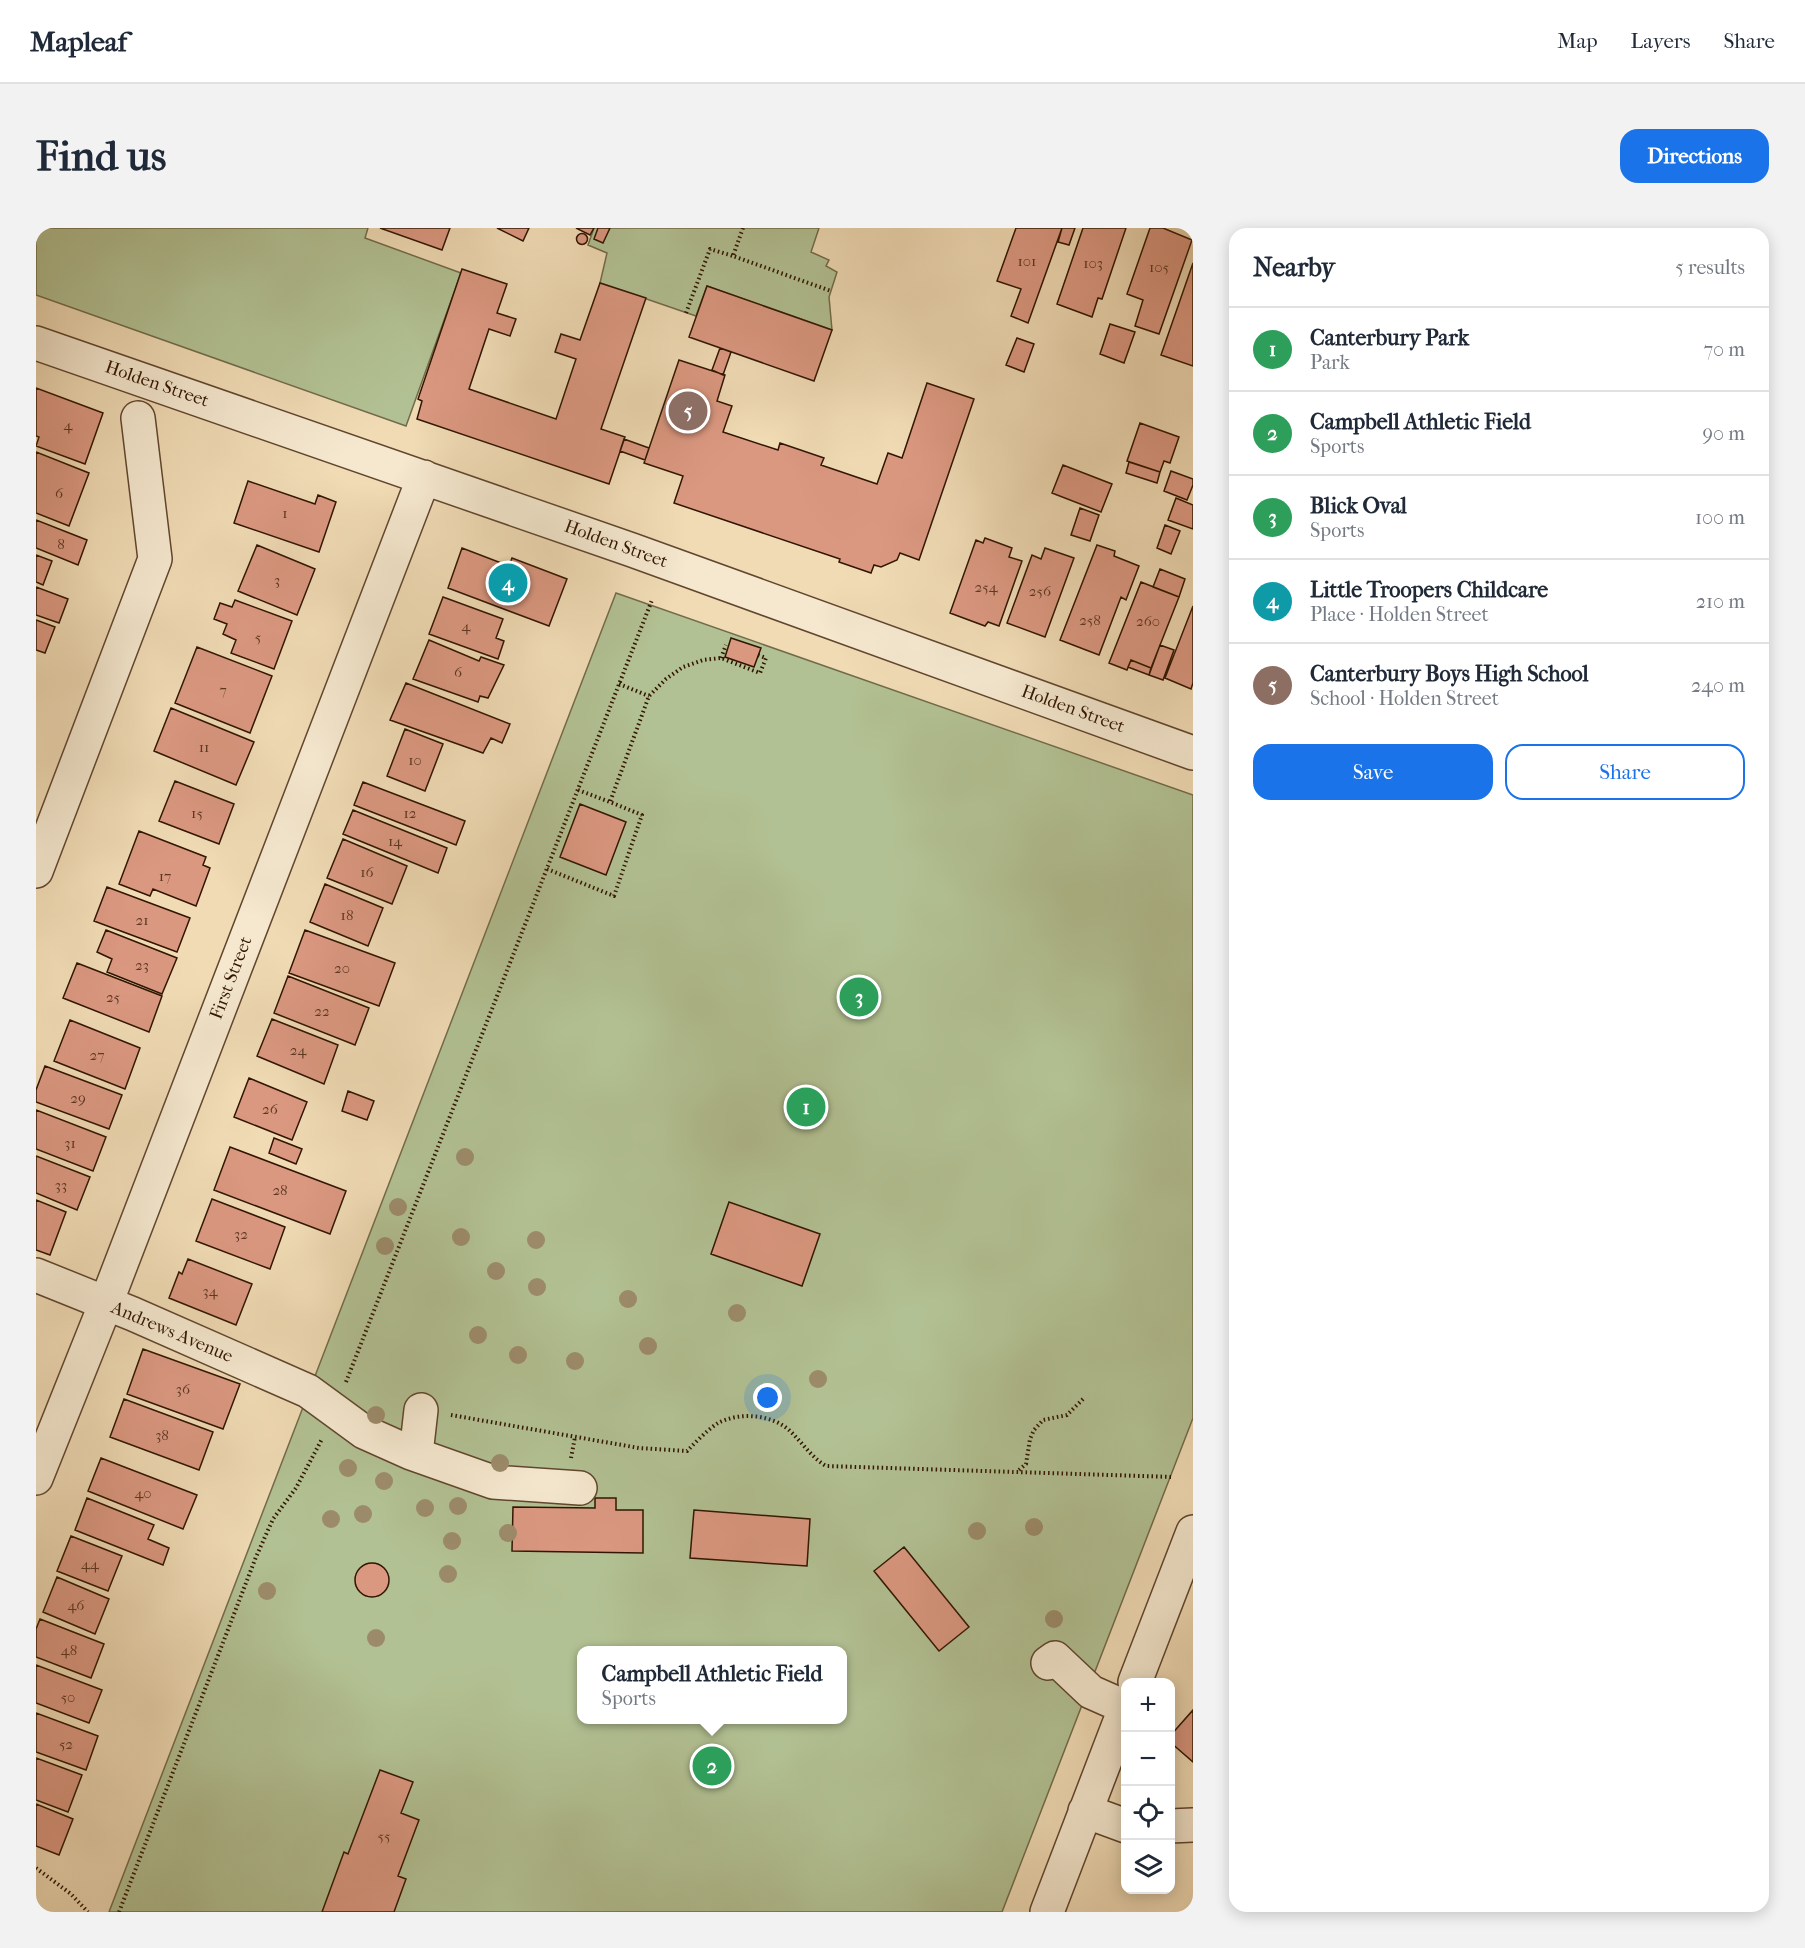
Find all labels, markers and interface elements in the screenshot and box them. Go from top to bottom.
text: Mapleaf [30,25,127,58]
text: Map [1557,29,1598,53]
text: Layers [1631,29,1690,53]
text: Share [1723,29,1775,53]
button: Directions [1620,129,1769,183]
text: Find us [36,132,166,181]
house number: 101 [1018,252,1036,270]
text: Nearby [1253,252,1335,283]
house number: 103 [1083,254,1103,272]
text: 5 results [1675,256,1745,279]
house number: 105 [1149,258,1169,276]
text: Canterbury Park [1310,325,1469,351]
text: 1 [1269,338,1276,361]
text: 70 m [1703,338,1745,361]
text: Park [1310,351,1350,374]
street label: Holden Street [102,356,212,412]
pin: 5 [668,388,708,434]
text: Campbell Athletic Field [1310,409,1531,435]
house number: 4 [64,416,74,434]
text: 2 [1267,422,1278,445]
text: 90 m [1703,422,1745,445]
text: Sports [1310,435,1364,458]
house number: 6 [55,484,64,502]
text: Blick Oval [1310,493,1407,519]
house number: 1 [282,504,288,522]
text: 3 [1268,506,1277,529]
text: 100 m [1695,506,1745,529]
street label: Holden Street [561,516,671,573]
text: Sports [1310,519,1364,542]
house number: 8 [57,535,65,553]
pin: 4 [488,560,528,606]
house number: 3 [274,571,280,589]
text: Little Troopers Childcare [1310,577,1548,603]
house number: 254 [974,578,999,596]
house number: 256 [1029,582,1052,600]
text: 4 [1267,590,1278,613]
text: 210 m [1696,590,1745,613]
text: Place · Holden Street [1310,603,1489,626]
house number: 258 [1079,611,1101,629]
house number: 260 [1136,612,1160,630]
house number: 4 [462,617,472,635]
house number: 5 [255,628,261,646]
text: Canterbury Boys High School [1310,661,1589,687]
house number: 6 [454,663,463,681]
text: 5 [1268,674,1277,697]
text: 240 m [1691,674,1745,697]
house number: 7 [219,681,227,699]
street label: Holden Street [1018,681,1128,738]
text: School · Holden Street [1310,687,1499,710]
house number: 11 [199,738,209,756]
button: Save [1253,744,1493,800]
button: Share [1505,744,1745,800]
house number: 10 [408,751,422,769]
house number: 15 [191,804,203,822]
house number: 12 [403,804,417,822]
house number: 14 [388,832,403,850]
house number: 16 [360,863,375,881]
house number: 17 [159,867,171,885]
house number: 18 [341,906,353,924]
house number: 21 [135,911,149,929]
street label: First Street [206,933,257,1022]
house number: 23 [135,956,149,974]
house number: 20 [334,959,350,977]
pin: 3 [840,974,878,1020]
house number: 25 [106,988,120,1006]
house number: 22 [314,1002,330,1020]
house number: 24 [290,1041,307,1059]
house number: 27 [90,1046,104,1064]
pin: 1 [786,1084,826,1130]
house number: 29 [70,1089,86,1107]
house number: 26 [262,1100,279,1118]
house number: 31 [64,1134,76,1152]
house number: 33 [55,1176,67,1194]
house number: 28 [272,1181,288,1199]
house number: 32 [234,1225,248,1243]
house number: 34 [202,1282,219,1300]
street label: Andrews Avenue [107,1297,236,1367]
house number: 36 [176,1380,191,1398]
your location [753,1383,782,1412]
house number: 38 [155,1426,169,1444]
house number: 40 [134,1484,152,1502]
house number: 44 [81,1555,100,1573]
house number: 46 [68,1596,85,1614]
house number: 48 [61,1641,77,1659]
popup [577,1646,847,1724]
text: Campbell Athletic Field [602,1661,822,1687]
map controls [1121,1678,1175,1894]
button: + [1121,1678,1175,1732]
text: Sports [602,1687,656,1710]
house number: 50 [61,1688,75,1706]
button: − [1121,1732,1175,1786]
house number: 52 [59,1735,73,1753]
pin: 2 [692,1744,732,1788]
button: locate [1121,1786,1175,1840]
house number: 55 [378,1827,390,1845]
button: layers [1121,1840,1175,1894]

